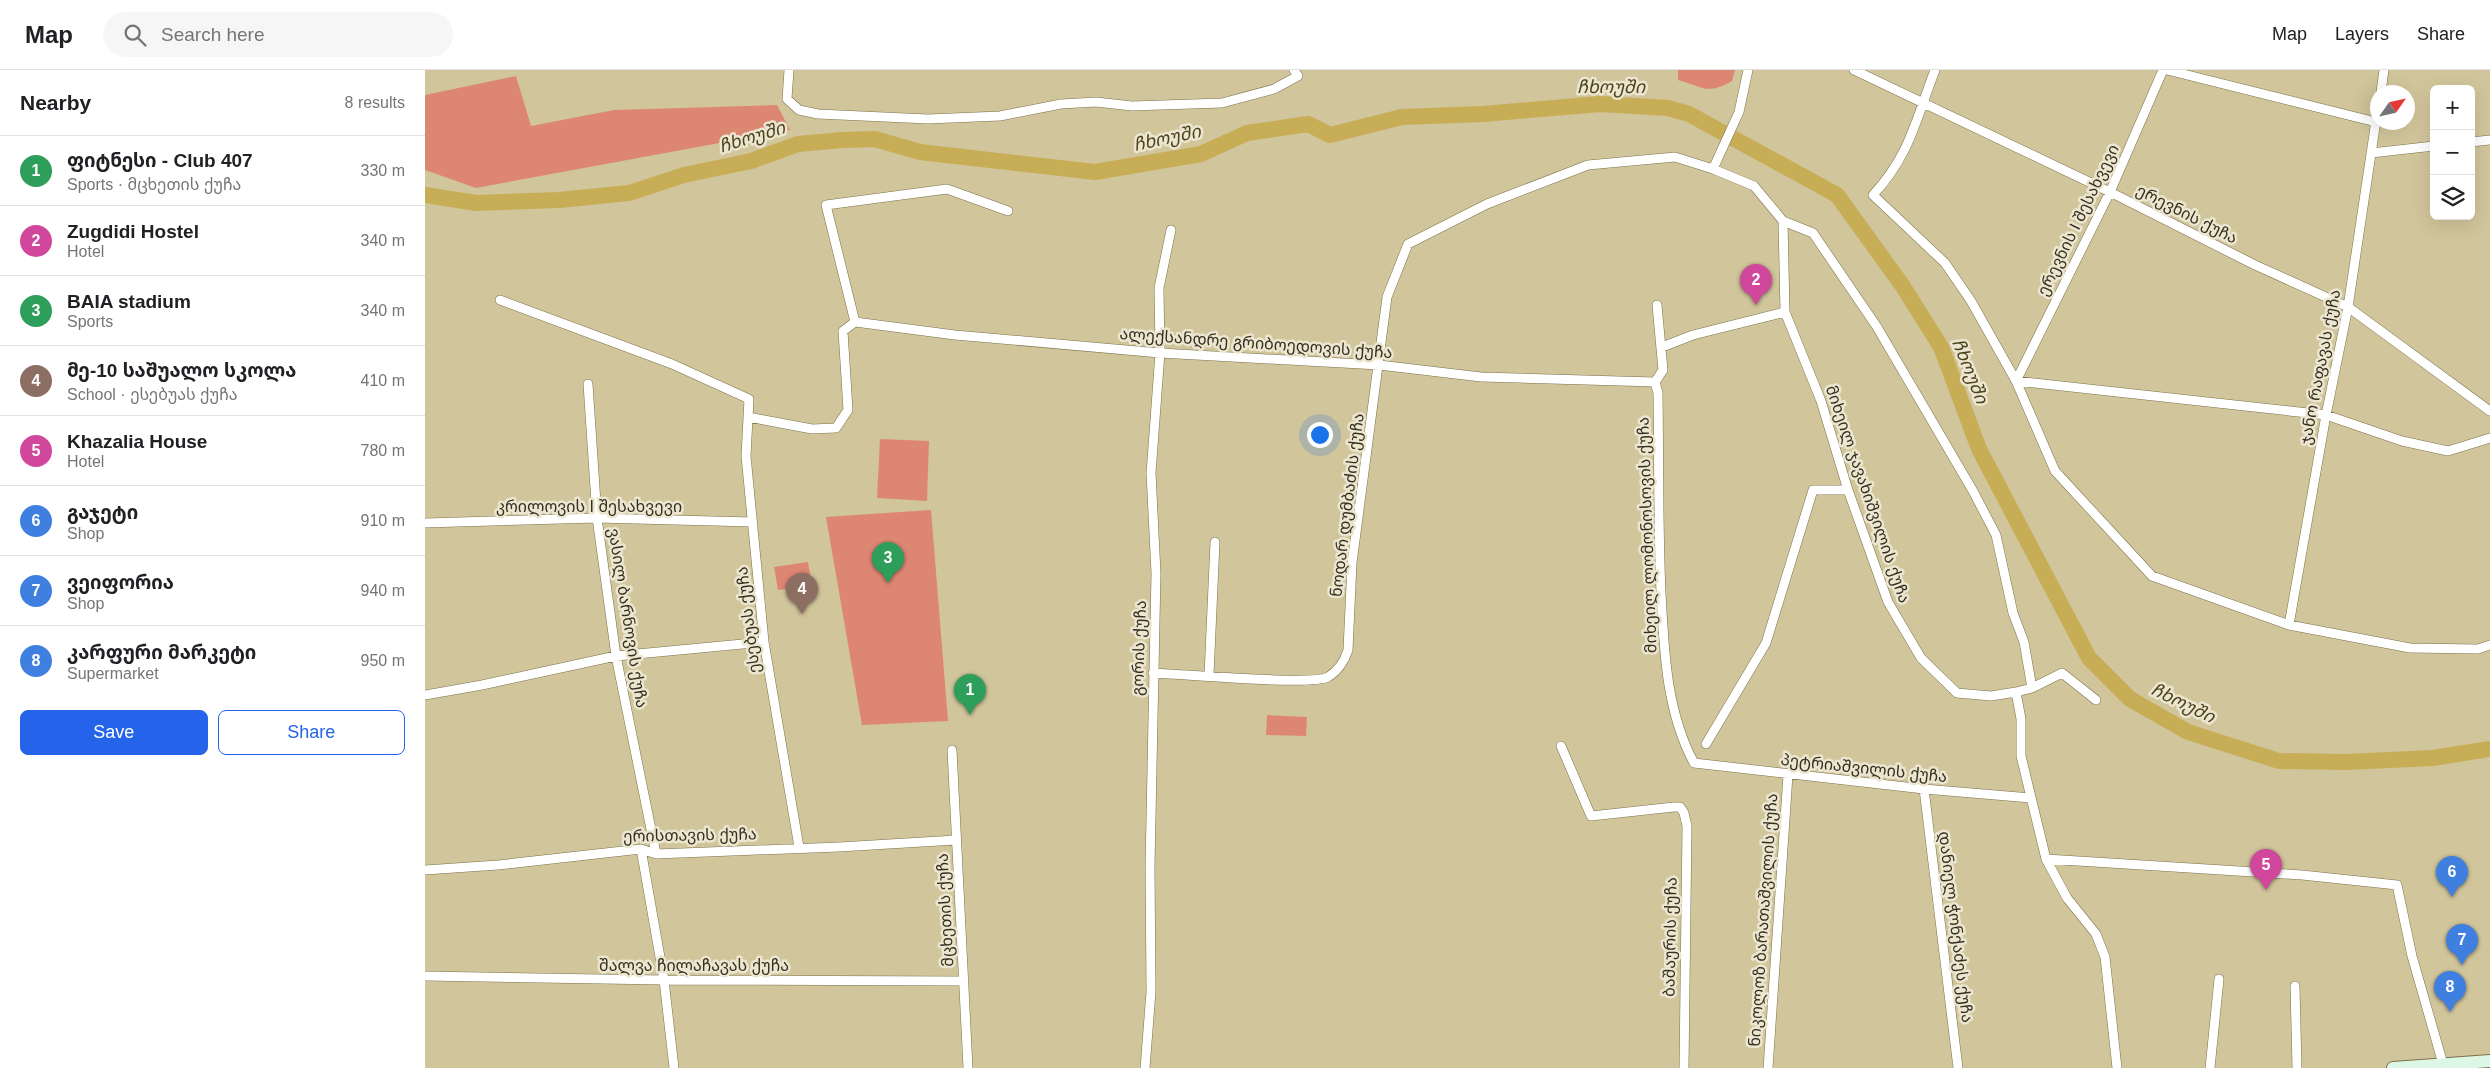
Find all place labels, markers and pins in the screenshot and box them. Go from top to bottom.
pin: 2 [1740,264,1772,305]
pin: 3 [872,542,904,583]
pin: 4 [786,573,818,614]
pin: 1 [954,674,986,715]
pin: 5 [2250,849,2282,890]
pin: 6 [2436,856,2468,897]
pin: 7 [2446,924,2478,965]
pin: 8 [2434,971,2466,1012]

